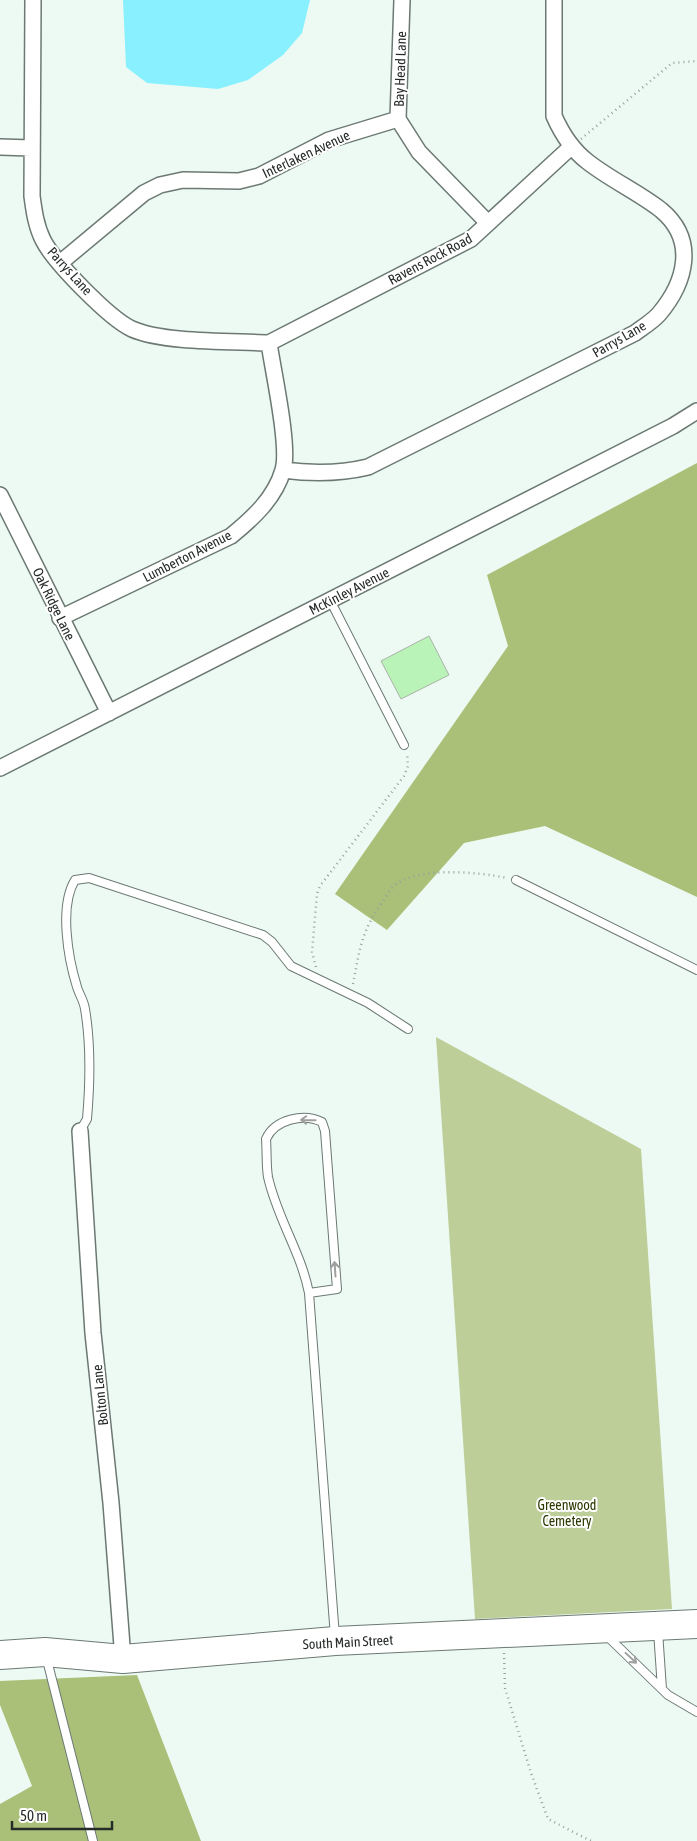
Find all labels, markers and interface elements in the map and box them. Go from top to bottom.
street label: Bay Head Lane [391,31,409,107]
street label: Interlaken Avenue [260,127,352,181]
street label: Ravens Rock Road [385,230,475,288]
street label: Parrys Lane [44,244,96,298]
street label: Parrys Lane [589,317,649,361]
street label: Lumberton Avenue [140,527,234,585]
street label: McKinley Avenue [306,564,392,618]
street label: Oak Ridge Lane [30,565,78,643]
one-way arrow [301,1115,317,1124]
one-way arrow [331,1261,340,1277]
street label: Bolton Lane [89,1364,111,1426]
park label: Greenwood Cemetery [538,1497,597,1529]
street label: South Main Street [302,1632,394,1652]
one-way arrow [624,1652,637,1664]
scale bar [12,1798,112,1830]
text: 50 m [20,1807,47,1824]

